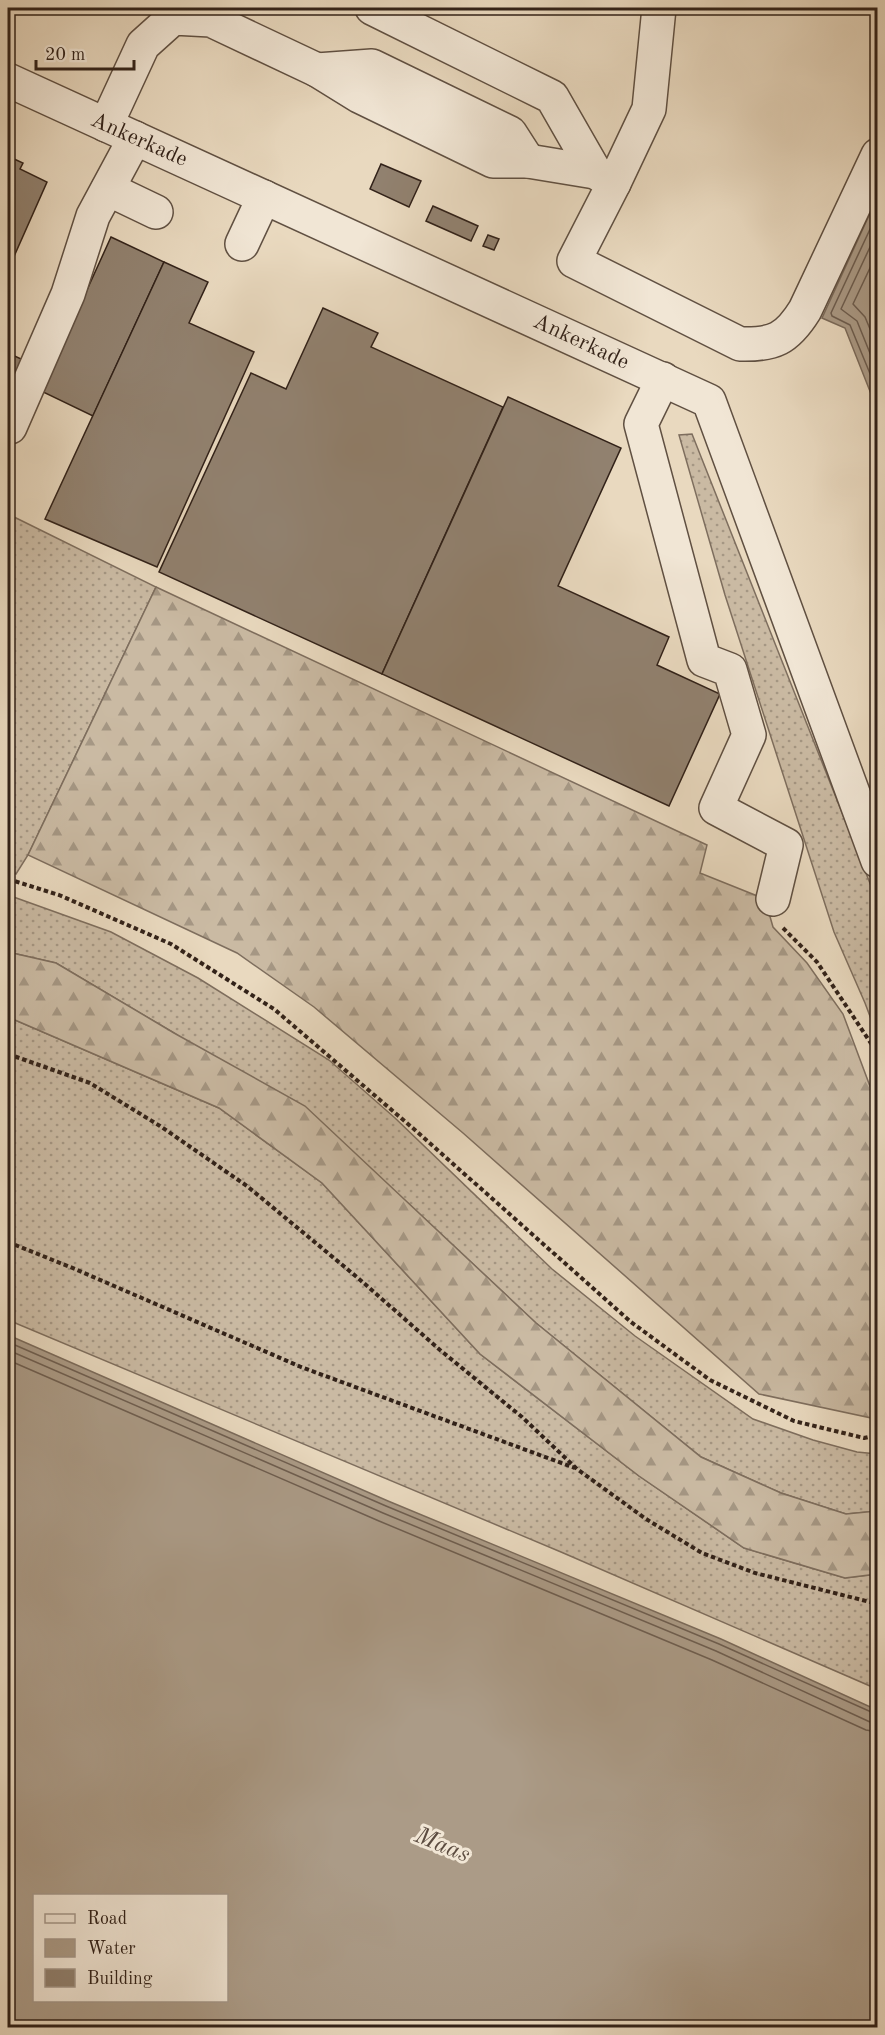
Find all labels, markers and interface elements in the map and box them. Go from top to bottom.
scale bar [36,33,134,71]
text: 20 m [45,46,85,64]
street label: Ankerkade [87,109,191,171]
street label: Ankerkade [530,310,632,374]
water label: Maas [410,1824,473,1868]
legend [33,1894,228,2002]
text: Road [87,1910,127,1928]
text: Water [87,1940,136,1958]
text: Building [87,1970,153,1988]

